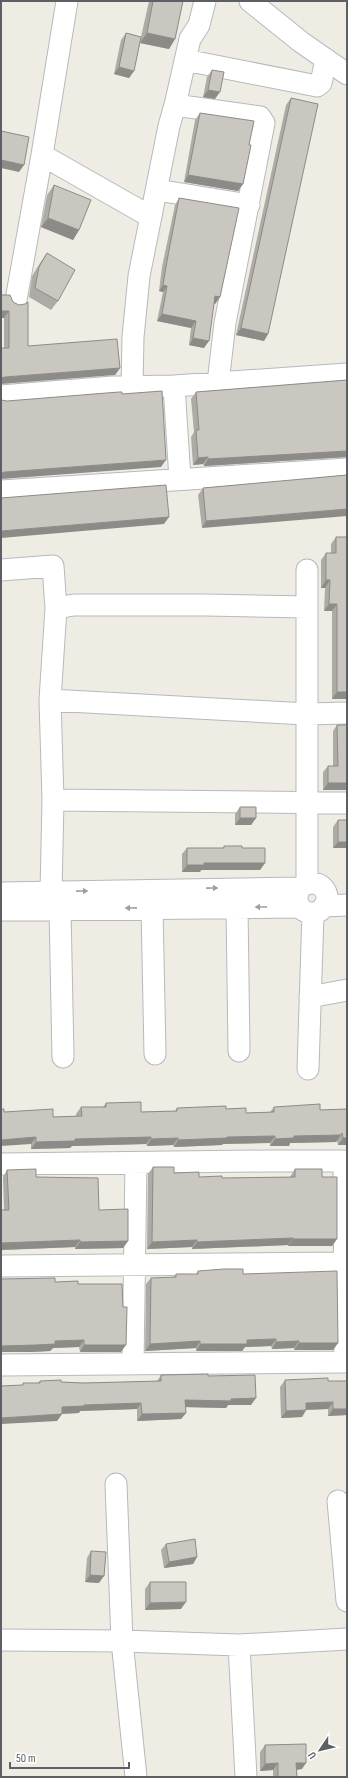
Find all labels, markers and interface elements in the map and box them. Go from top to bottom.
one-way arrow [206,885,218,892]
one-way arrow [76,888,89,894]
one-way arrow [254,904,267,910]
one-way arrow [124,905,137,911]
north arrow [300,1730,340,1770]
scale bar [10,1744,129,1770]
text: U [305,1749,319,1762]
text: 50 m [16,1751,36,1766]

